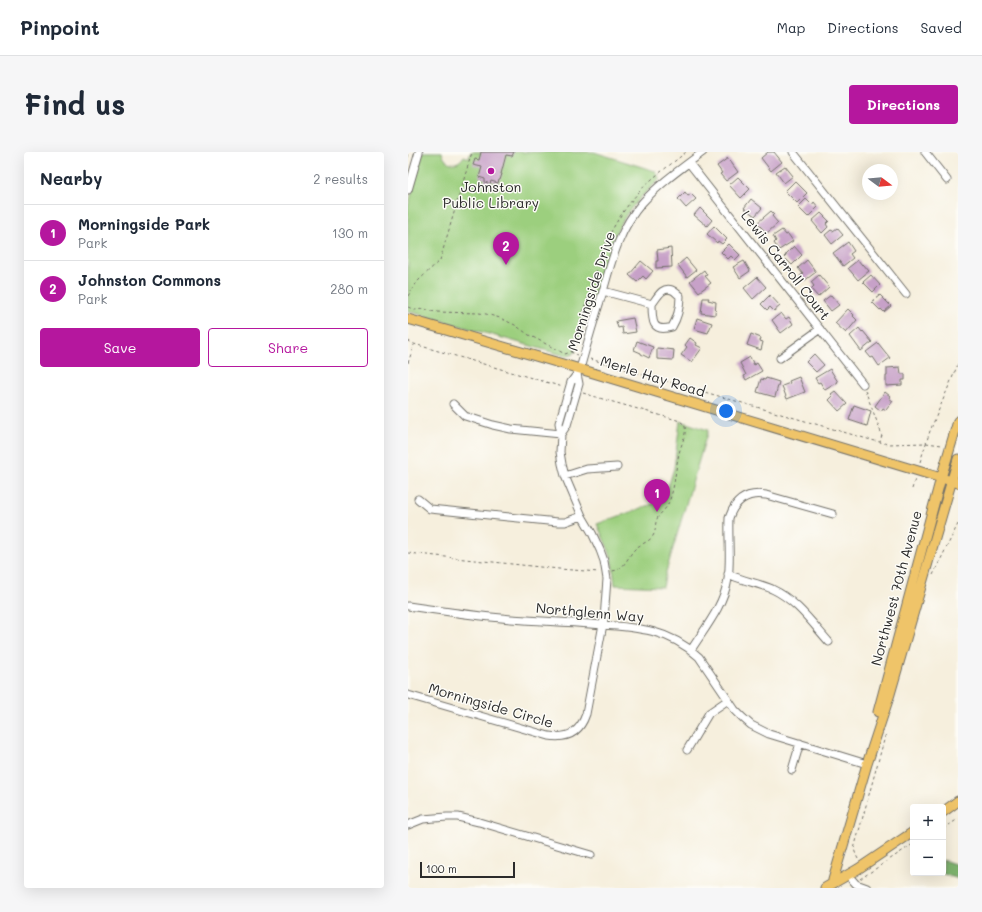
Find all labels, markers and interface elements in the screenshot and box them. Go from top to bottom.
text: Pinpoint [20,15,100,40]
text: Map [777,18,805,37]
text: Directions [827,18,898,37]
text: Saved [920,18,962,37]
button: Directions [849,85,958,124]
text: Find us [24,86,125,122]
north arrow [862,164,898,200]
marker: Johnston Public Library [486,166,496,176]
text: Nearby [40,167,102,189]
text: 2 results [313,170,368,187]
place label: Johnston Public Library [443,177,539,212]
street label: Lewis Carroll Court [737,206,835,324]
text: Morningside Park [78,214,210,234]
text: 1 [50,224,56,241]
text: 130 m [332,224,368,241]
street label: Morningside Drive [563,229,619,353]
pin: 2 [493,232,519,265]
text: Park [78,234,107,251]
text: Johnston Commons [78,270,221,290]
text: 2 [49,280,57,297]
text: 280 m [330,280,368,297]
text: Park [78,290,107,307]
button: Save [40,328,200,367]
button: Share [208,328,368,367]
street label: Merle Hay Road [598,351,708,401]
your location [716,401,736,421]
pin: 1 [644,479,670,512]
street label: Northwest 70th Avenue [866,508,926,668]
street label: Northglenn Way [535,598,645,626]
street label: Morningside Circle [426,678,556,732]
map controls [910,804,946,876]
button: + [910,804,946,840]
button: − [910,840,946,876]
scale bar [420,860,515,879]
text: 100 m [426,861,457,876]

